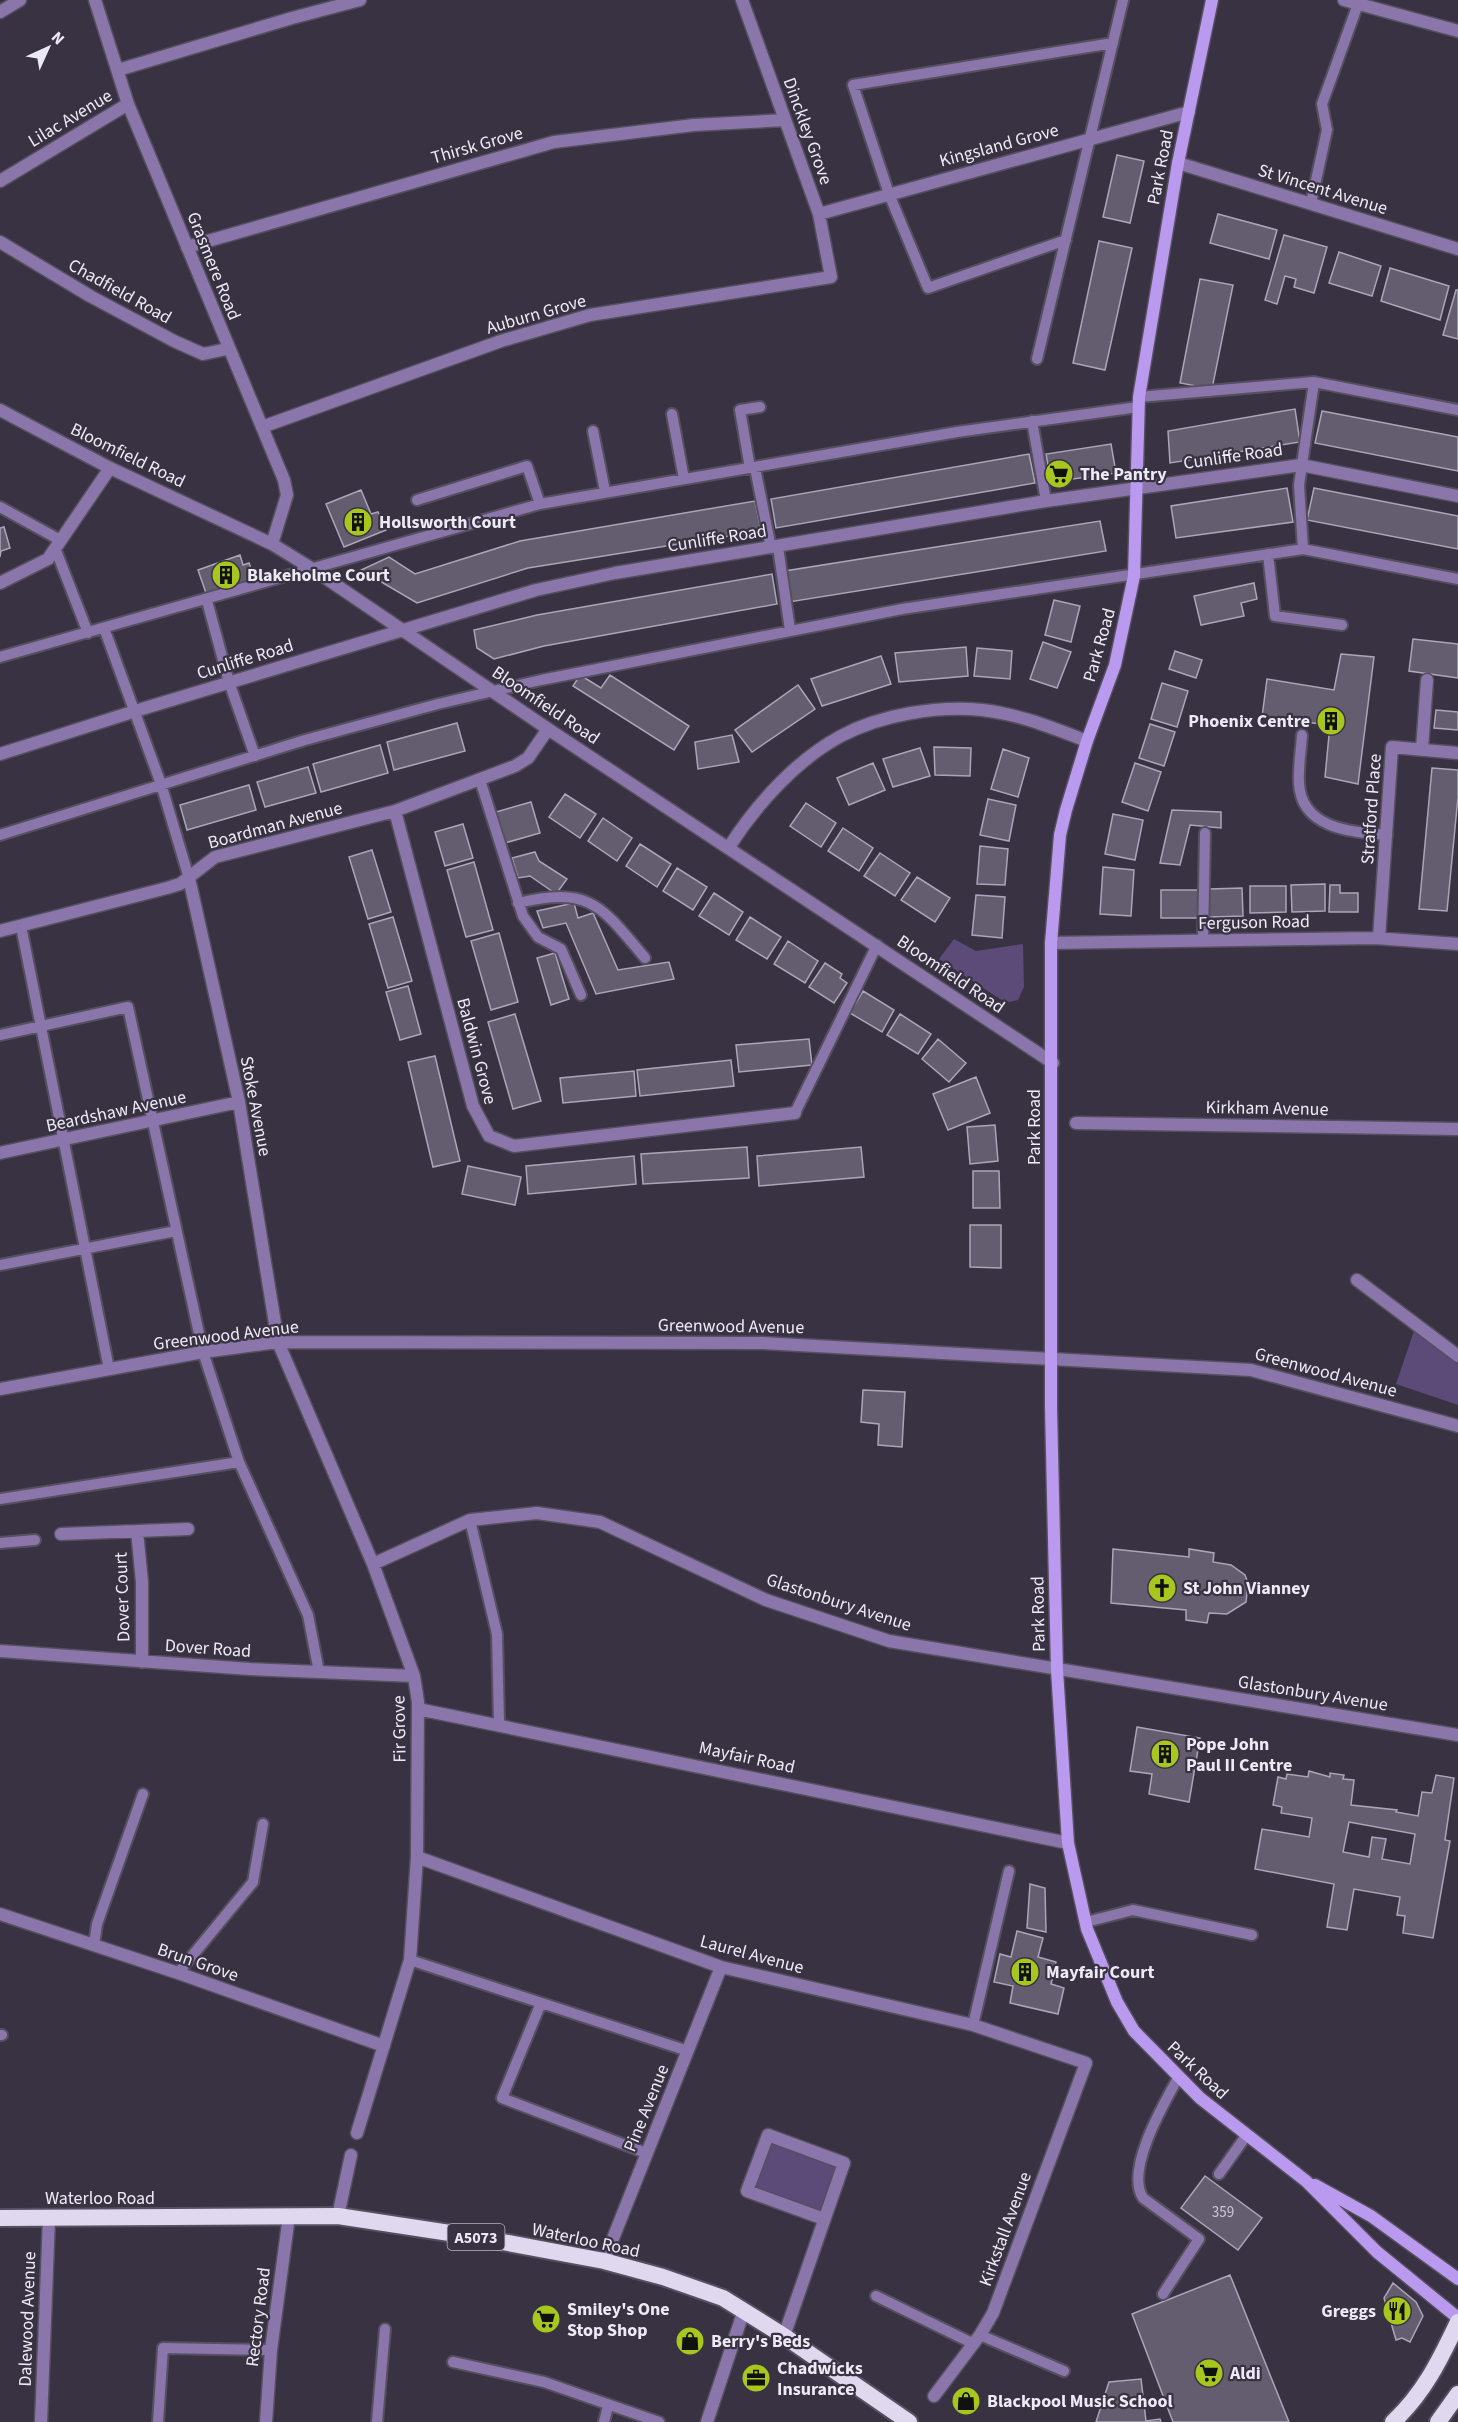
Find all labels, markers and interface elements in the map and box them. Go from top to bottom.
north arrow [18,18,78,78]
text: N [46,27,69,50]
street label: Dinckley Grove [777,74,838,188]
street label: Lilac Avenue [23,83,117,153]
street label: Kingsland Grove [937,118,1062,173]
street label: Thirsk Grove [428,120,526,170]
street label: Park Road [1141,127,1180,207]
street label: St Vincent Avenue [1255,158,1391,221]
street label: Grasmere Road [180,208,247,324]
street label: Chadfield Road [64,253,176,330]
street label: Auburn Grove [483,288,589,341]
street label: Bloomfield Road [66,417,189,494]
street label: Cunliffe Road [1182,437,1284,476]
supermarket icon: The Pantry [1043,458,1075,490]
place label: The Pantry [1080,462,1167,487]
building icon: Hollsworth Court [342,506,374,538]
place label: Hollsworth Court [379,510,516,535]
street label: Cunliffe Road [666,518,768,559]
building icon: Blakeholme Court [210,559,242,591]
place label: Blakeholme Court [247,563,390,588]
street label: Park Road [1077,605,1122,685]
street label: Cunliffe Road [194,633,297,686]
street label: Bloomfield Road [487,660,605,751]
building icon: Phoenix Centre [1315,705,1347,737]
place label: Phoenix Centre [1188,709,1310,734]
street label: Stratford Place [1355,753,1388,865]
street label: Boardman Avenue [205,796,345,855]
street label: Ferguson Road [1198,909,1310,936]
street label: Bloomfield Road [892,929,1010,1020]
street label: Baldwin Grove [450,995,503,1107]
street label: Stoke Avenue [234,1054,277,1158]
street label: Beardshaw Avenue [44,1084,189,1139]
street label: Park Road [1022,1089,1047,1165]
street label: Kirkham Avenue [1205,1095,1329,1122]
street label: Greenwood Avenue [658,1313,804,1340]
street label: Greenwood Avenue [152,1314,300,1357]
street label: Greenwood Avenue [1252,1341,1400,1404]
street label: Dover Court [108,1552,137,1642]
street label: Glastonbury Avenue [763,1567,915,1638]
church icon: St John Vianney [1146,1572,1178,1604]
street label: Park Road [1025,1576,1052,1652]
place label: St John Vianney [1183,1576,1311,1601]
street label: Dover Road [164,1633,252,1664]
street label: Glastonbury Avenue [1236,1669,1390,1718]
street label: Fir Grove [386,1695,413,1763]
place label: Pope John Paul II Centre [1186,1732,1292,1778]
street label: Mayfair Road [697,1735,797,1780]
building icon: Pope John Paul II Centre [1149,1738,1181,1770]
street label: Laurel Avenue [697,1929,806,1980]
street label: Brun Grove [154,1937,242,1988]
building icon: Mayfair Court [1009,1956,1041,1988]
place label: Mayfair Court [1046,1960,1154,1985]
street label: Park Road [1161,2035,1234,2105]
street label: Pine Avenue [618,2061,675,2156]
street label: Kirkstall Avenue [973,2168,1038,2290]
street label: Waterloo Road [45,2186,155,2211]
house number: 359 [1212,2202,1234,2223]
street label: Waterloo Road [529,2217,642,2264]
road number: A5073 [448,2224,504,2250]
street label: Dalewood Avenue [13,2251,42,2387]
street label: Rectory Road [240,2266,277,2368]
restaurant icon: Greggs [1381,2295,1413,2327]
place label: Smiley's One Stop Shop [567,2297,670,2343]
place label: Greggs [1321,2299,1376,2324]
supermarket icon: Smiley's One Stop Shop [530,2303,562,2335]
shop icon: Berry's Beds [674,2325,706,2357]
place label: Berry's Beds [711,2329,810,2354]
place label: Chadwicks Insurance [777,2356,863,2402]
supermarket icon: Aldi [1193,2357,1225,2389]
place label: Aldi [1229,2361,1261,2386]
office icon: Chadwicks Insurance [740,2362,772,2394]
shop icon: Blackpool Music School [950,2385,982,2417]
place label: Blackpool Music School [987,2389,1173,2414]

